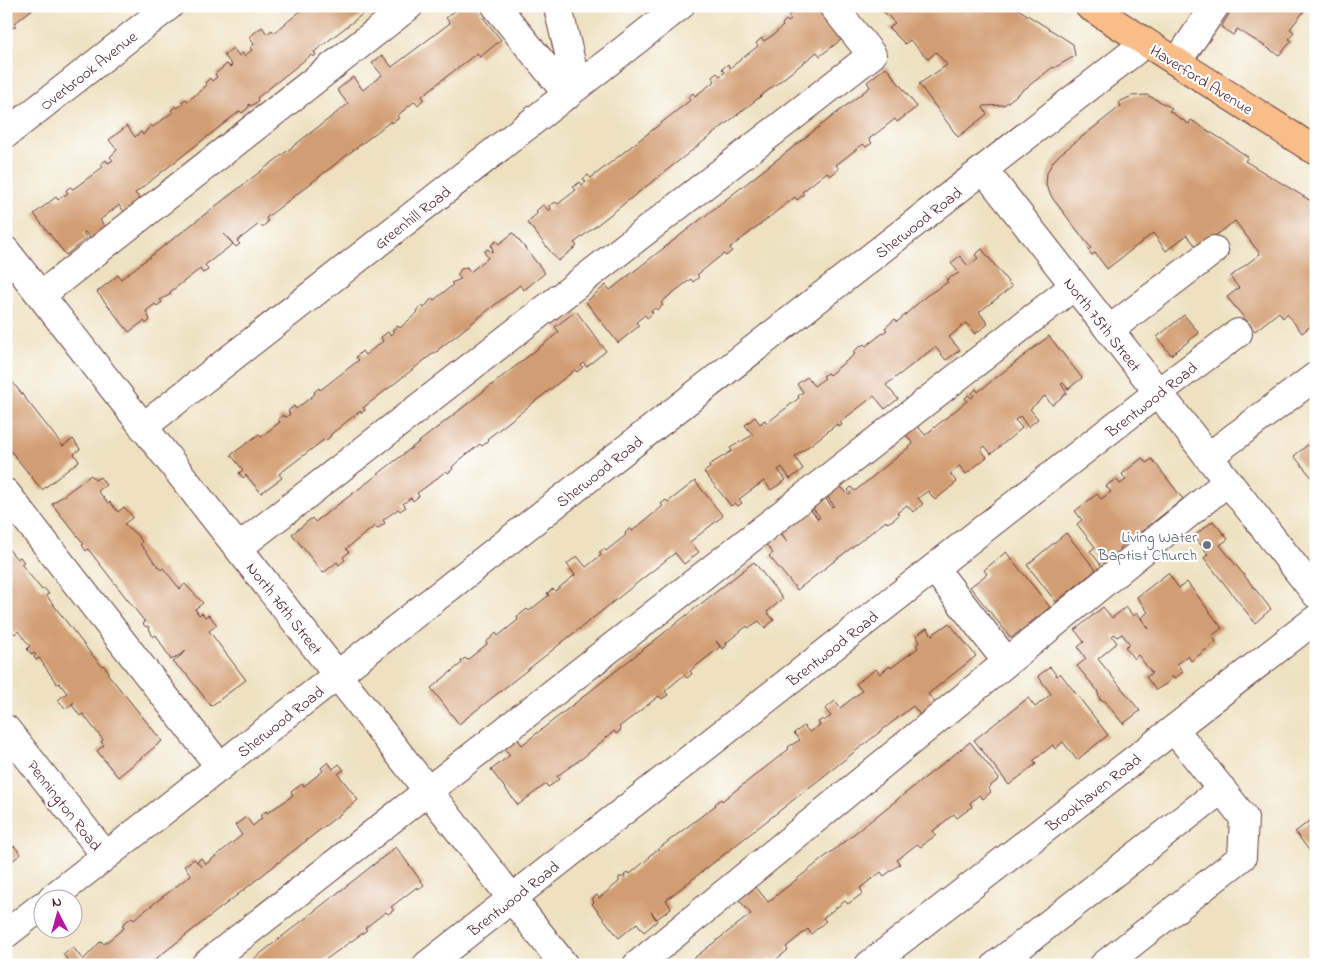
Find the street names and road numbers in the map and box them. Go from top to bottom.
street label: Overbrook Avenue [35,25,144,117]
street label: Haverford Avenue [1145,39,1258,122]
street label: Greenhill Road [370,181,457,256]
street label: Sherwood Road [871,182,968,265]
street label: North 75th Street [1057,273,1146,378]
street label: Brentwood Road [1100,357,1203,445]
street label: Sherwood Road [552,431,649,514]
street label: North 76th Street [239,558,328,661]
street label: Brentwood Road [781,606,884,694]
street label: Sherwood Road [233,681,330,764]
street label: Brookhaven Road [1040,749,1147,839]
street label: Pennington Road [20,756,107,857]
street label: Brentwood Road [462,856,565,944]

